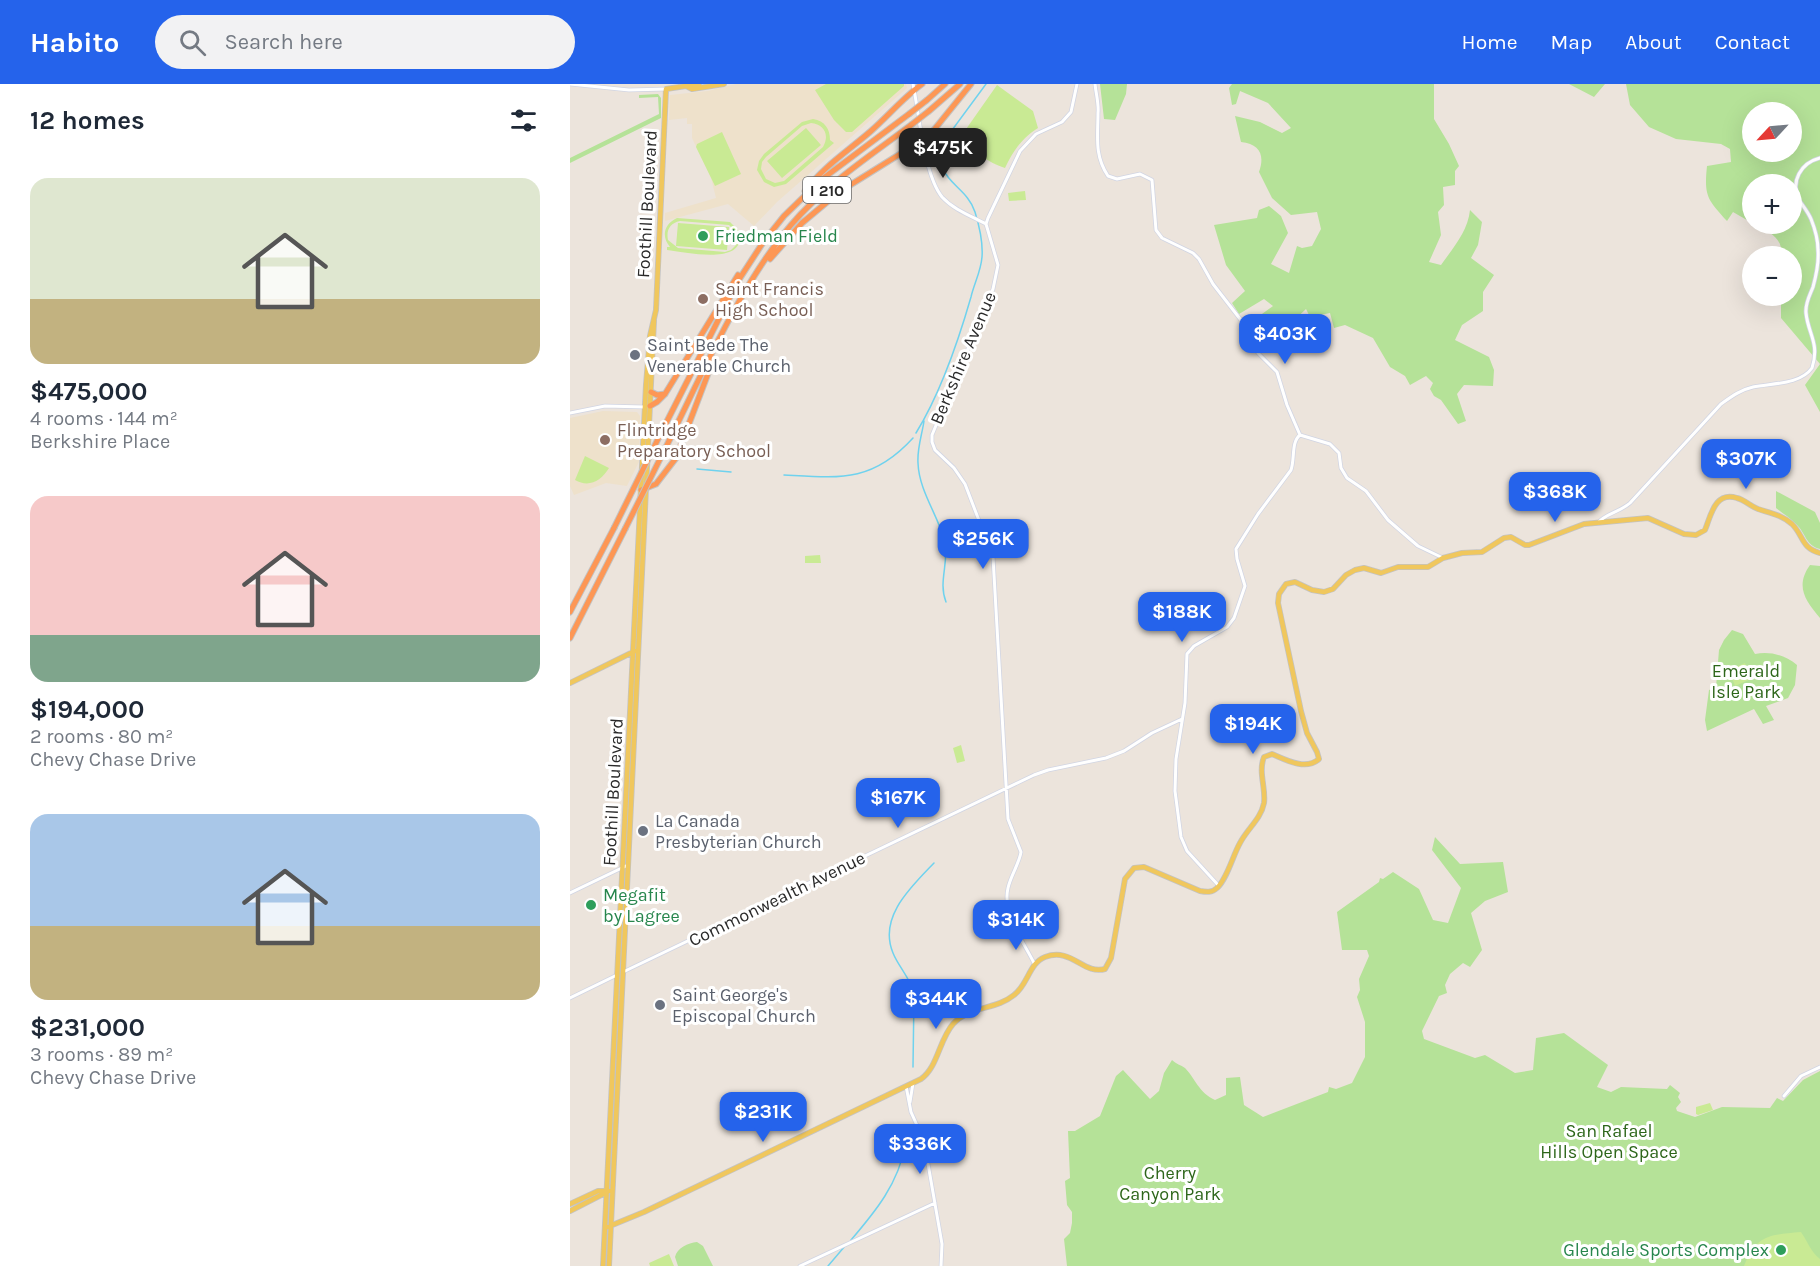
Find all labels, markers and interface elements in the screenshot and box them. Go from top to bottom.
search box [155,15,575,69]
text: Habito [30,26,119,59]
icon: search [176,26,209,59]
text: Search here [224,29,343,55]
text: Home [1462,30,1518,54]
text: Map [1551,30,1592,54]
text: About [1625,30,1682,54]
text: Contact [1715,30,1790,54]
north arrow [1742,102,1802,162]
map controls [1742,102,1802,306]
icon: filters [507,104,540,137]
text: 12 homes [30,105,145,136]
pin: $475K [901,128,985,179]
street label: Foothill Boulevard [632,129,662,279]
text: $475K [913,136,973,159]
button: + [1742,174,1802,234]
road number: I 210 [803,177,851,203]
icon: home [231,217,339,325]
place label: Friedman Field [715,225,838,247]
marker: Friedman Field [696,229,710,243]
button: − [1742,246,1802,306]
place label: Saint Francis High School [715,278,824,321]
street label: Berkshire Avenue [925,288,1001,428]
marker: Saint Francis High School [696,292,710,306]
pin: $403K [1243,314,1327,365]
text: $403K [1253,322,1317,345]
place label: Saint Bede The Venerable Church [647,334,791,377]
marker: Saint Bede The Venerable Church [628,348,642,362]
text: $475,000 [30,376,147,407]
text: 4 rooms · 144 m² [30,407,178,430]
place label: Flintridge Preparatory School [617,419,771,462]
text: Berkshire Place [30,430,170,453]
marker: Flintridge Preparatory School [598,433,612,447]
pin: $307K [1704,439,1788,490]
text: $307K [1715,447,1777,470]
pin: $368K [1513,472,1597,523]
text: $368K [1523,480,1587,503]
pin: $256K [941,519,1025,570]
text: $256K [952,527,1014,550]
icon: home [231,535,339,643]
pin: $188K [1140,592,1224,643]
text: $188K [1152,600,1212,623]
park label: Emerald Isle Park [1711,660,1781,703]
text: $194,000 [30,694,144,725]
pin: $194K [1211,704,1295,755]
text: $194K [1224,712,1282,735]
street label: Foothill Boulevard [598,717,628,867]
text: 2 rooms · 80 m² [30,725,173,748]
text: Chevy Chase Drive [30,748,196,771]
pin: $167K [856,778,940,829]
text: $167K [870,786,926,809]
place label: La Canada Presbyterian Church [655,810,822,853]
marker: La Canada Presbyterian Church [636,824,650,838]
street label: Commonwealth Avenue [685,847,869,951]
icon: home [231,853,339,961]
place label: Megafit by Lagree [603,884,680,927]
marker: Megafit by Lagree [584,898,598,912]
pin: $314K [974,900,1058,951]
text: $314K [987,908,1045,931]
pin: $344K [894,979,978,1030]
place label: Saint George's Episcopal Church [672,984,816,1027]
text: $344K [904,987,968,1010]
marker: Saint George's Episcopal Church [653,998,667,1012]
text: $231,000 [30,1012,145,1043]
text: 3 rooms · 89 m² [30,1043,173,1066]
text: Chevy Chase Drive [30,1066,196,1089]
pin: $231K [721,1092,805,1143]
text: $231K [734,1100,792,1123]
park label: San Rafael Hills Open Space [1540,1120,1678,1163]
pin: $336K [878,1124,962,1175]
text: $336K [888,1132,952,1155]
park label: Cherry Canyon Park [1119,1162,1221,1205]
place label: Glendale Sports Complex [1563,1239,1769,1261]
marker: Glendale Sports Complex [1774,1243,1788,1257]

